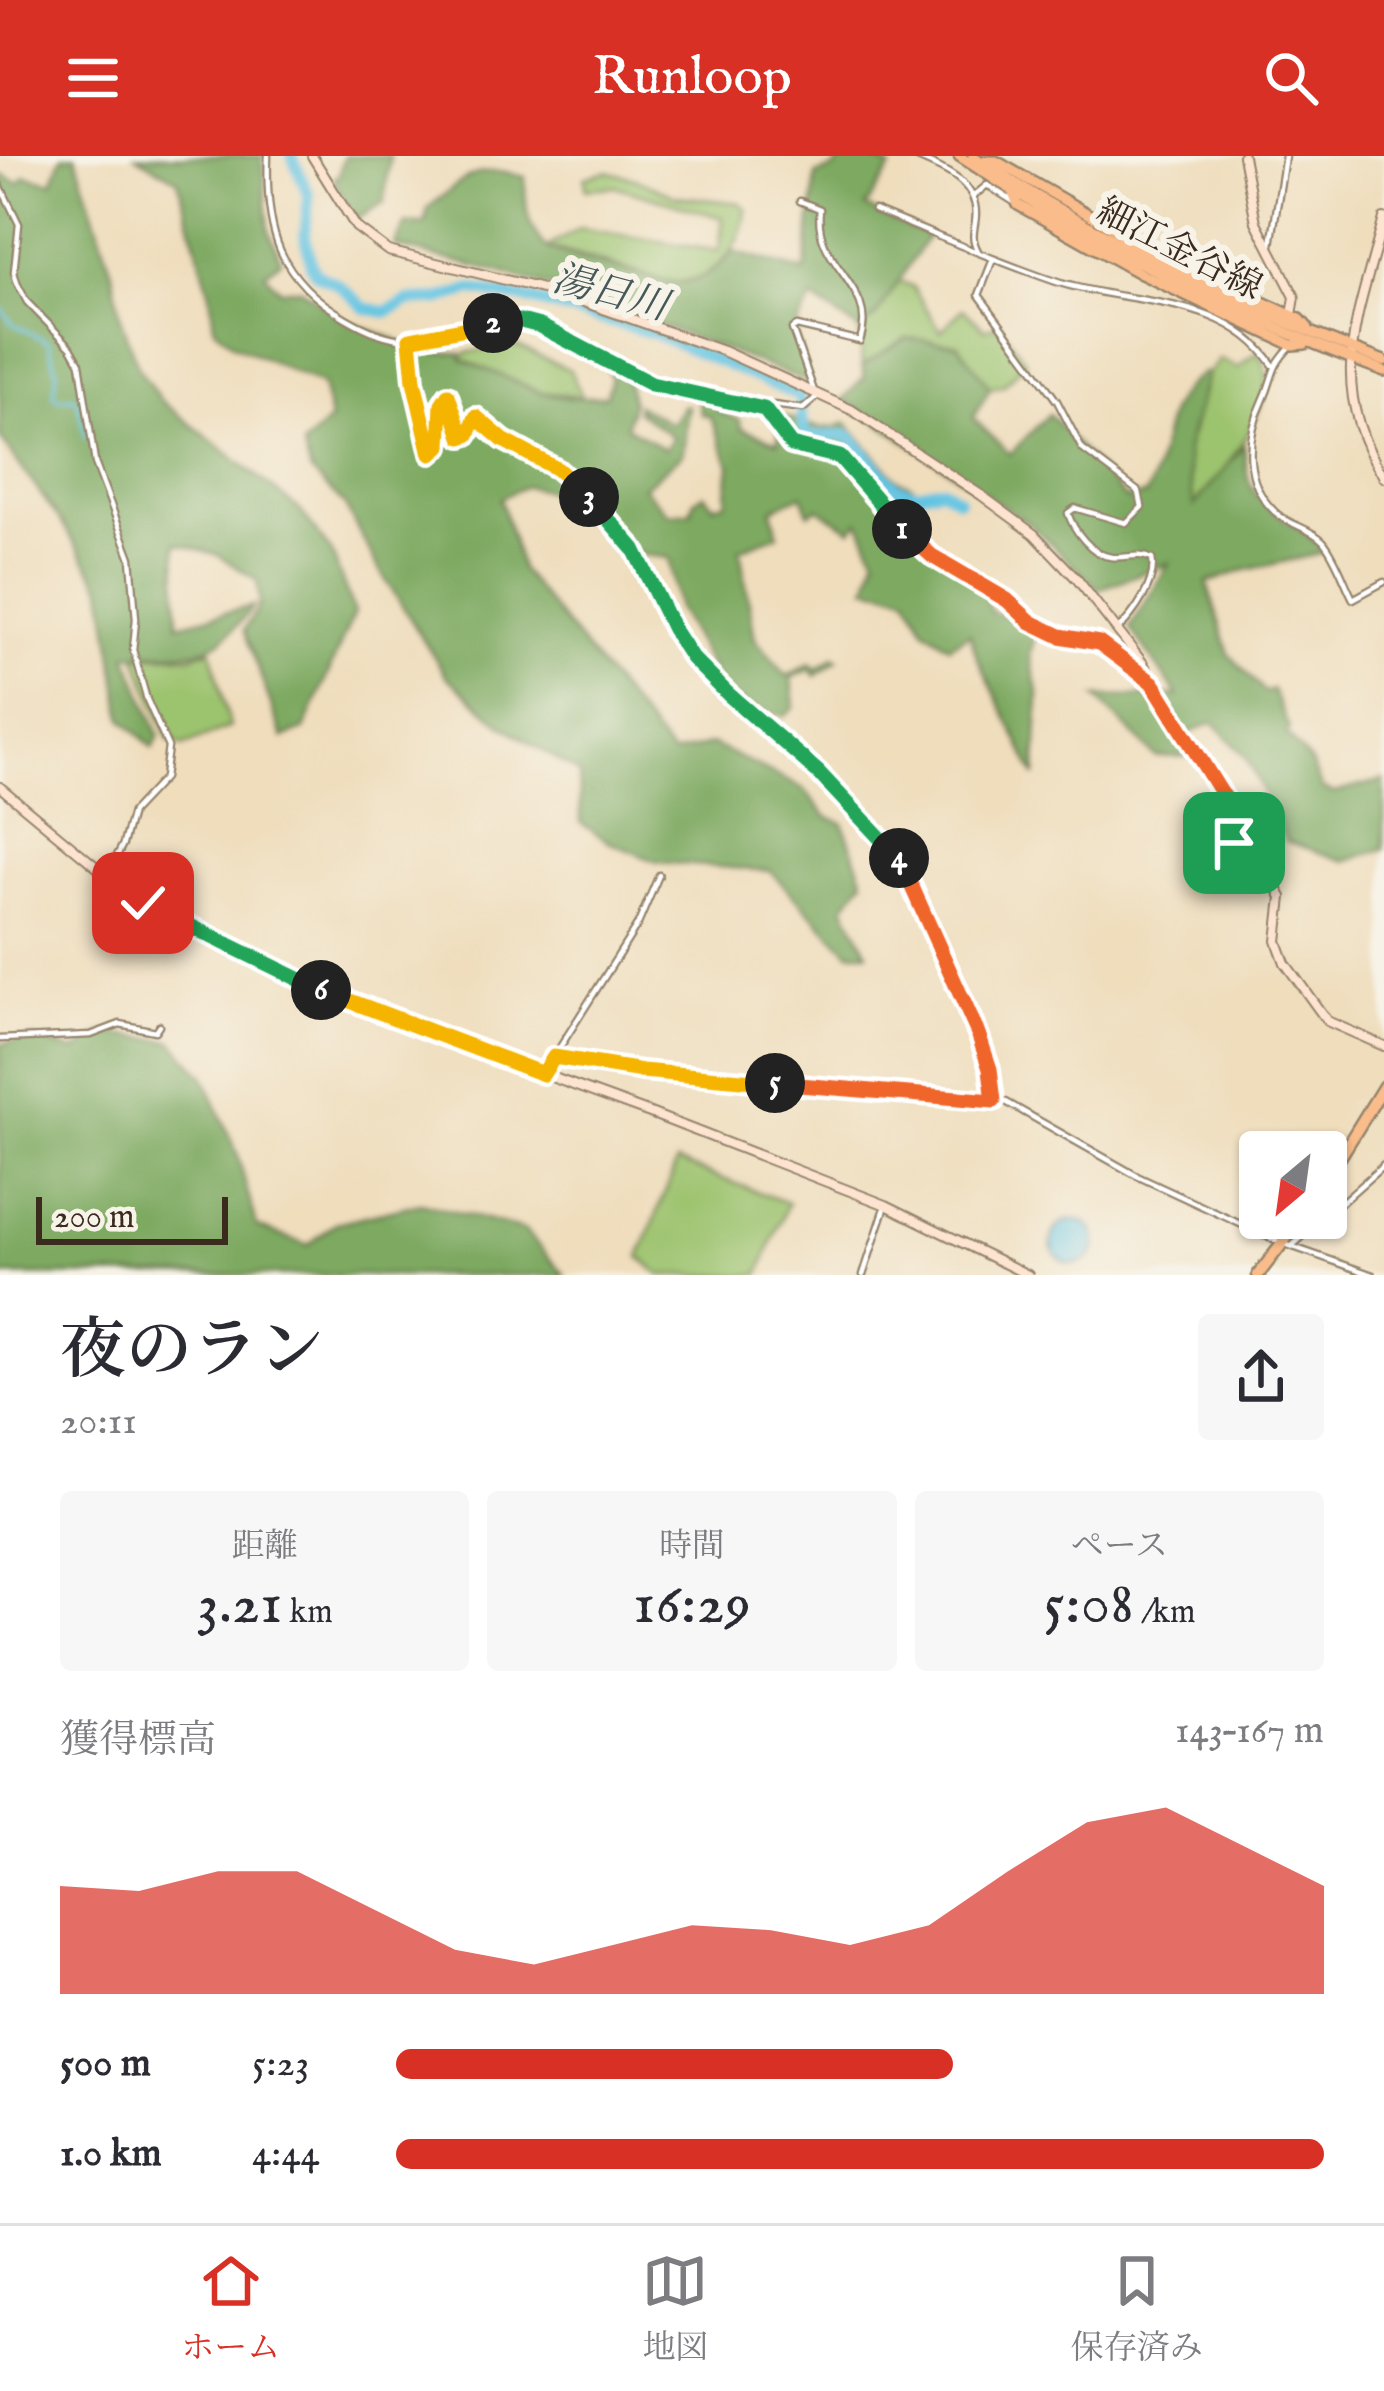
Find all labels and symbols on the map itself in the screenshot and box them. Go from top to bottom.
street label: 細江金谷線 [1088,189,1270,311]
water label: 湯日川 [547,255,677,334]
pin: 2 [463,293,523,353]
pin: 3 [559,467,619,527]
pin: 1 [872,499,932,559]
pin [1183,792,1285,894]
pin: 4 [869,828,929,888]
pin [92,852,194,954]
pin: 6 [291,960,351,1020]
pin: 5 [745,1053,805,1113]
north arrow [1239,1131,1347,1239]
scale bar [36,1191,228,1244]

